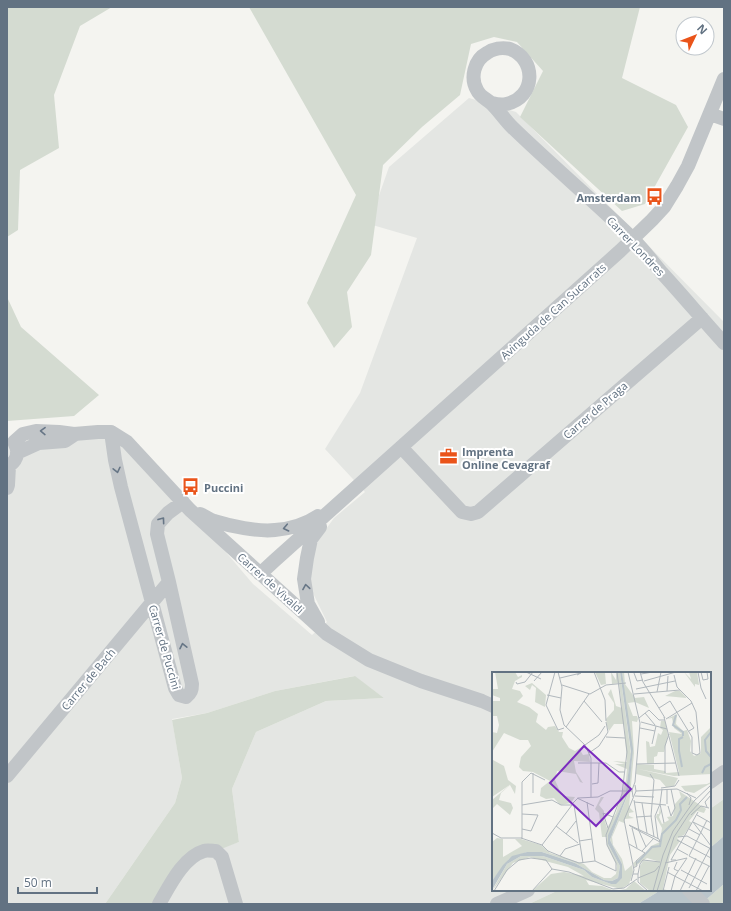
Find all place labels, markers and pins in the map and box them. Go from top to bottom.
bus stop icon: Amsterdam [644,187,664,207]
place label: Amsterdam [576,190,641,205]
place label: Imprenta Online Cevagraf [462,444,551,472]
office icon: Imprenta Online Cevagraf [439,447,459,467]
bus stop icon: Puccini [181,477,201,497]
place label: Puccini [204,480,243,495]

